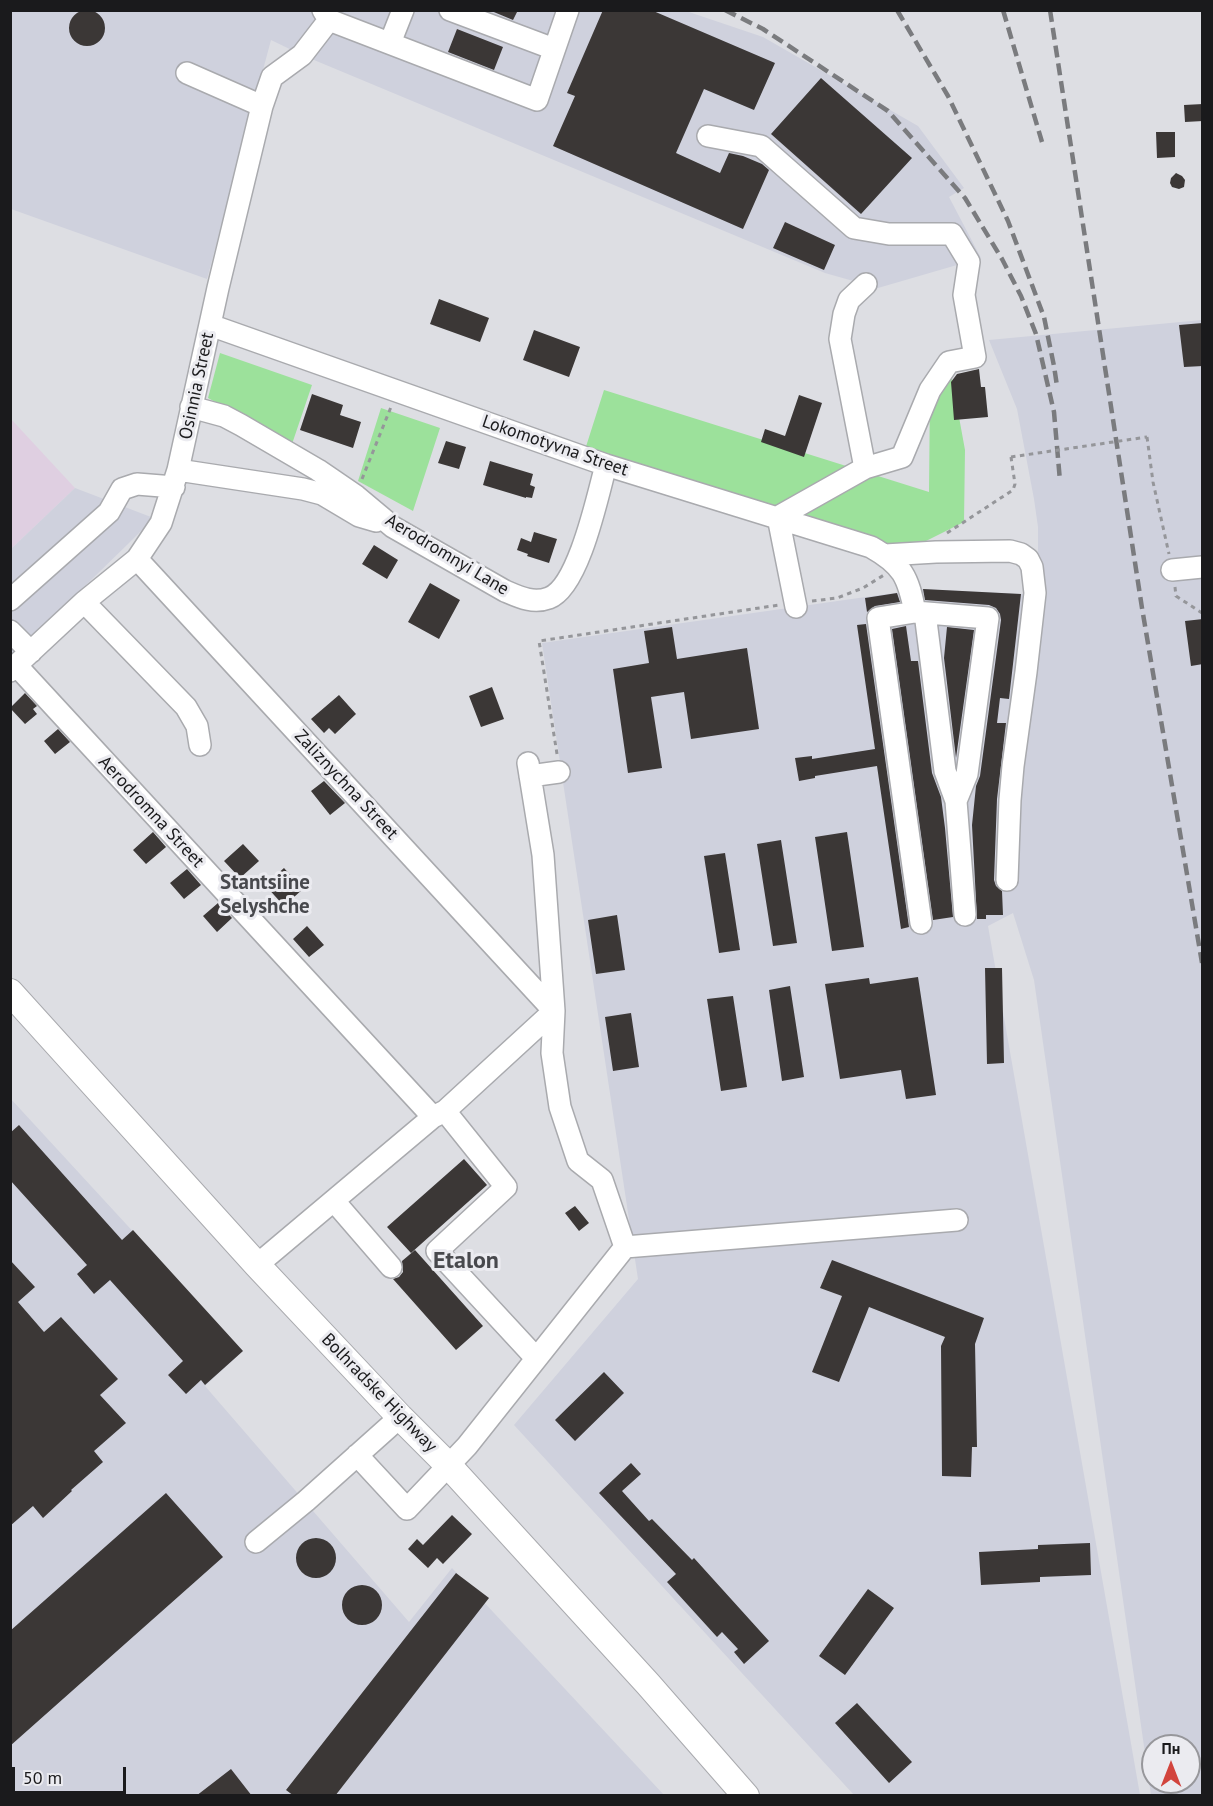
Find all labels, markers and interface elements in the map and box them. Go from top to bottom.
street label: Osinnia Street [175,330,219,442]
street label: Lokomotyvna Street [479,411,631,481]
street label: Aerodromnyi Lane [381,510,513,600]
street label: Zaliznychna Street [290,726,402,844]
street label: Aerodromna Street [94,752,208,872]
district label: Stantsiine Selyshche [220,870,310,920]
district label: Etalon [433,1247,499,1275]
street label: Bolhradske Highway [317,1329,441,1457]
north arrow [1141,1734,1201,1794]
text: Пн [1162,1738,1180,1758]
scale bar [15,1755,129,1793]
text: 50 m [23,1766,62,1789]

